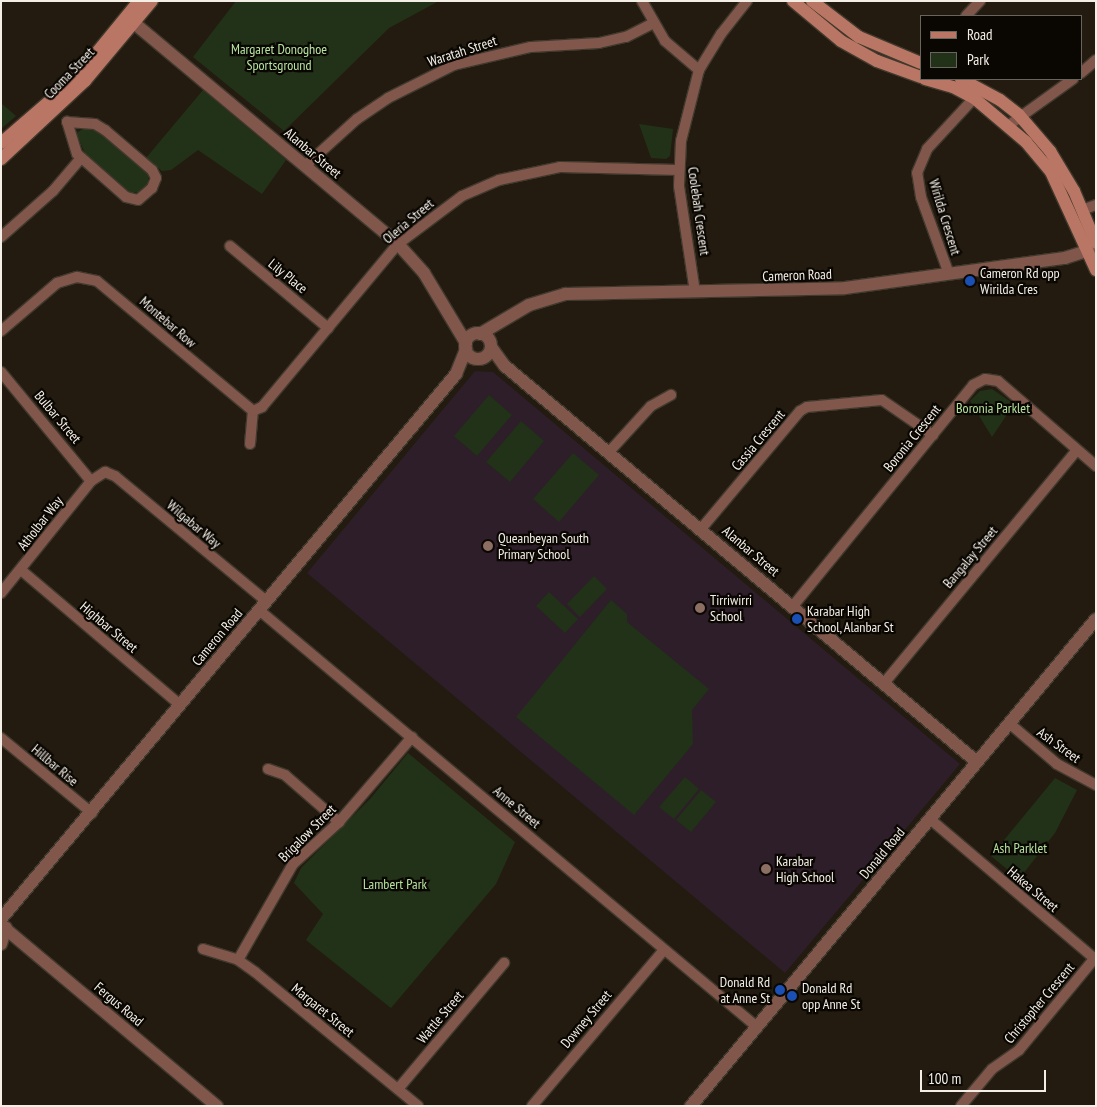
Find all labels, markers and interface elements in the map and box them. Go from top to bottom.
legend [920,15,1082,80]
text: Road [967,25,993,44]
street label: Waratah Street [425,32,499,70]
park label: Margaret Donoghoe Sportsground [231,41,327,74]
street label: Cooma Street [40,44,98,102]
text: Park [967,50,989,69]
street label: Alanbar Street [281,124,345,182]
street label: Coolebah Crescent [684,166,714,256]
street label: Wirilda Crescent [926,177,964,257]
street label: Oleria Street [379,195,437,247]
street label: Lily Place [265,255,311,297]
street label: Cameron Road [762,265,832,285]
place label: Cameron Rd opp Wirilda Cres [980,265,1060,298]
marker: Cameron Rd opp Wirilda Cres [964,275,976,287]
street label: Montebar Row [136,293,200,351]
street label: Bulbar Street [31,387,85,447]
park label: Boronia Parklet [956,400,1030,416]
street label: Boronia Crescent [880,401,944,475]
street label: Cassia Crescent [728,406,788,474]
street label: Atholbar Way [14,493,66,553]
street label: Wilgabar Way [163,496,225,552]
street label: Alanbar Street [719,522,783,580]
street label: Bangalay Street [939,522,1001,592]
place label: Queanbeyan South Primary School [498,530,589,562]
marker: Queanbeyan South Primary School [482,540,494,552]
place label: Tirriwirri School [710,592,752,624]
street label: Highbar Street [77,598,141,656]
marker: Tirriwirri School [694,602,706,614]
place label: Karabar High School, Alanbar St [807,603,895,636]
street label: Cameron Road [188,605,246,669]
marker: Karabar High School, Alanbar St [791,613,803,625]
street label: Ash Street [1034,724,1084,766]
street label: Hillbar Rise [28,741,82,789]
street label: Anne Street [490,782,544,832]
street label: Brigalow Street [275,801,339,865]
street label: Donald Road [856,824,908,882]
park label: Ash Parklet [993,840,1047,856]
place label: Karabar High School [776,853,834,886]
marker: Karabar High School [760,863,772,875]
street label: Hakea Street [1004,863,1062,915]
park label: Lambert Park [363,876,427,892]
street label: Christopher Crescent [1000,959,1078,1047]
place label: Donald Rd at Anne St [720,974,770,1006]
street label: Fergus Road [91,979,147,1029]
street label: Margaret Street [288,980,358,1040]
place label: Donald Rd opp Anne St [802,980,861,1012]
marker: Donald Rd at Anne St [774,984,786,996]
street label: Wattle Street [413,987,467,1047]
street label: Downey Street [557,987,615,1051]
marker: Donald Rd opp Anne St [786,990,798,1002]
scale bar [922,1060,1048,1092]
text: 100 m [928,1069,961,1088]

